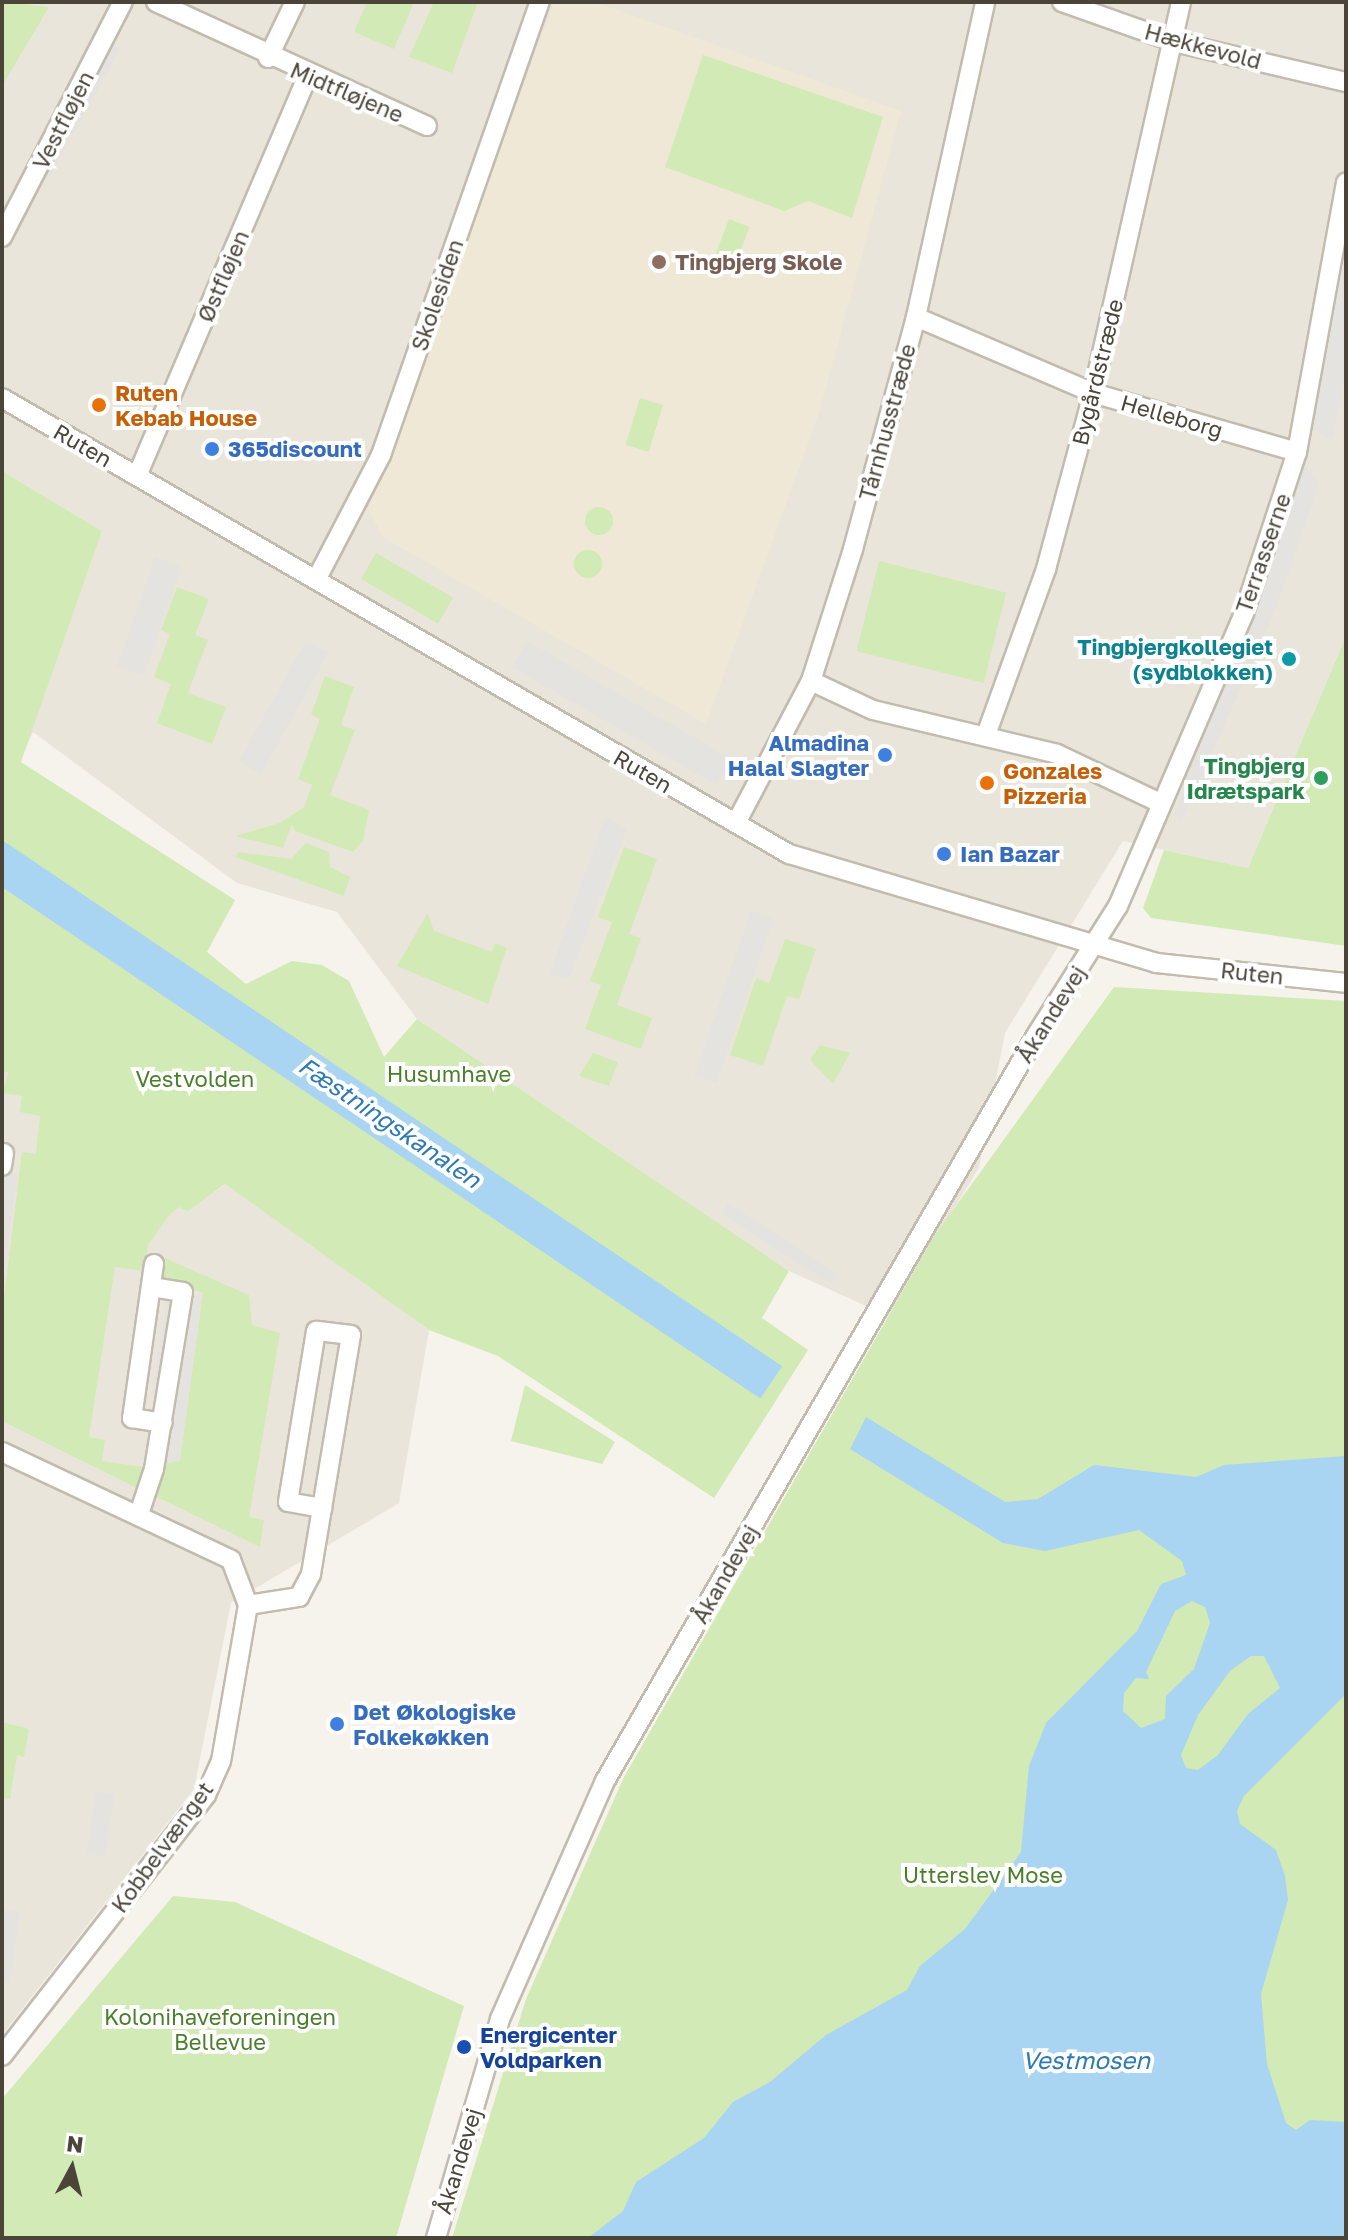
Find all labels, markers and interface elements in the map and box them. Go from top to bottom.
street label: Hækkevold [1142,18,1264,74]
street label: Midtfløjene [287,56,407,128]
street label: Vestfløjen [27,66,99,174]
street label: Østfløjen [192,226,254,326]
street label: Skolesiden [406,236,468,354]
place label: Tingbjerg Skole [675,249,842,275]
marker: Tingbjerg Skole [650,253,668,271]
street label: Bygårdstræde [1066,296,1128,448]
street label: Tårnhusstræde [853,341,921,503]
place label: Ruten Kebab House [115,379,257,430]
street label: Helleborg [1118,389,1226,443]
marker: Ruten Kebab House [90,396,108,414]
street label: Ruten [49,418,117,472]
place label: 365discount [228,436,362,462]
marker: 365discount [203,440,221,458]
street label: Terrasserne [1230,490,1296,616]
place label: Tingbjergkollegiet (sydblokken) [1077,633,1273,684]
marker: Tingbjergkollegiet (sydblokken) [1280,650,1298,668]
place label: Almadina Halal Slagter [728,729,869,780]
street label: Ruten [609,744,677,798]
marker: Almadina Halal Slagter [876,746,894,764]
place label: Tingbjerg Idrætspark [1187,752,1305,804]
place label: Gonzales Pizzeria [1003,757,1102,808]
marker: Tingbjerg Idrætspark [1312,769,1330,787]
marker: Gonzales Pizzeria [978,774,996,792]
place label: Ian Bazar [960,841,1060,867]
marker: Ian Bazar [935,845,953,863]
street label: Ruten [1219,957,1285,989]
street label: Åkandevej [1011,961,1091,1067]
water label: Fæstningskanalen [294,1050,486,1194]
park label: Husumhave [387,1061,511,1087]
park label: Vestvolden [136,1066,254,1092]
street label: Åkandevej [686,1520,764,1628]
place label: Det Økologiske Folkekøkken [353,1698,516,1750]
marker: Det Økologiske Folkekøkken [328,1715,346,1733]
street label: Kobbelvænget [106,1776,218,1918]
park label: Utterslev Mose [903,1862,1063,1888]
park label: Kolonihaveforeningen Bellevue [104,2003,336,2054]
place label: Energicenter Voldparken [480,2021,617,2072]
marker: Energicenter Voldparken [455,2038,473,2056]
water label: Vestmosen [1022,2046,1150,2074]
street label: Åkandevej [429,2105,487,2217]
north arrow [32,2128,112,2208]
text: N [65,2129,85,2158]

